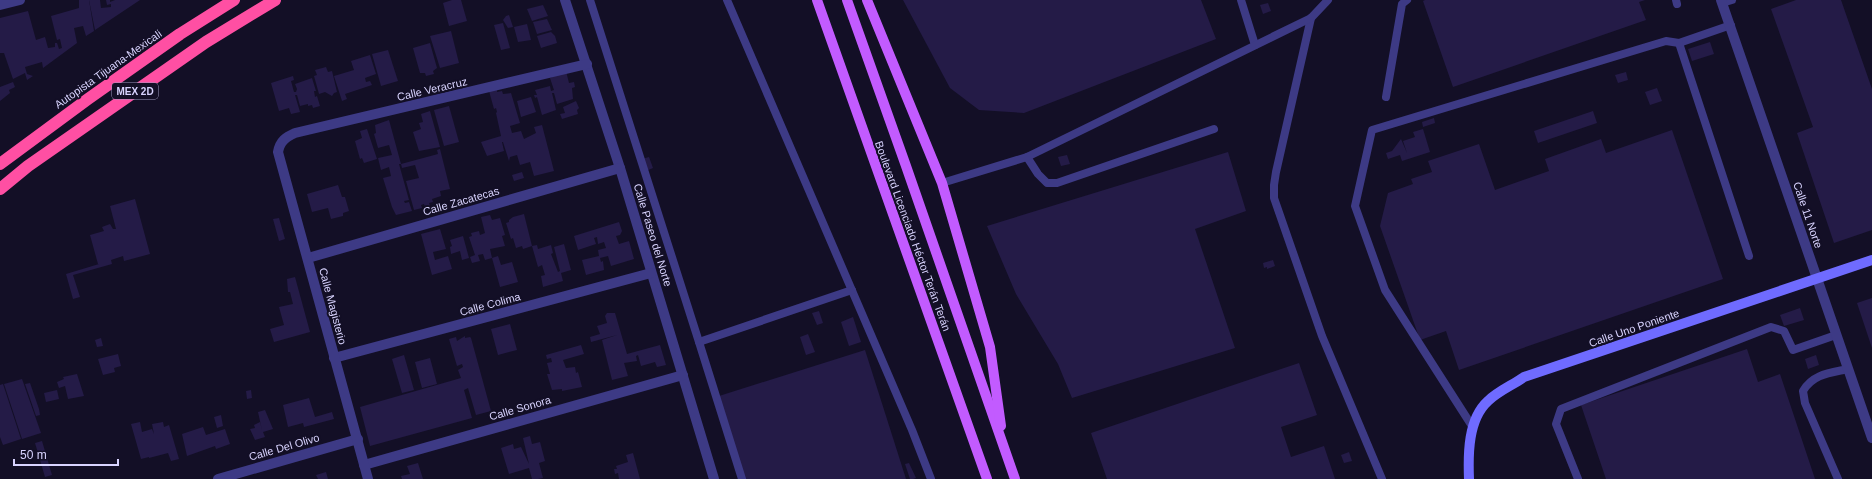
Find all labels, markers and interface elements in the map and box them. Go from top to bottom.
street label: Autopista Tijuana-Mexicali [52,27,164,111]
street label: Calle Veracruz [396,75,468,103]
road number: MEX 2D [112,83,158,99]
street label: Boulevard Licenciado Héctor Terán Terán [873,139,953,333]
street label: Calle 11 Norte [1791,180,1825,250]
street label: Calle Paseo del Norte [632,182,674,288]
street label: Calle Zacatecas [421,184,501,218]
street label: Calle Magisterio [317,266,349,346]
street label: Calle Colima [458,290,523,318]
street label: Calle Uno Poniente [1587,307,1681,349]
street label: Calle Sonora [488,393,553,423]
street label: Calle Del Olivo [247,431,321,463]
scale bar [14,441,118,467]
text: 50 m [20,448,47,462]

